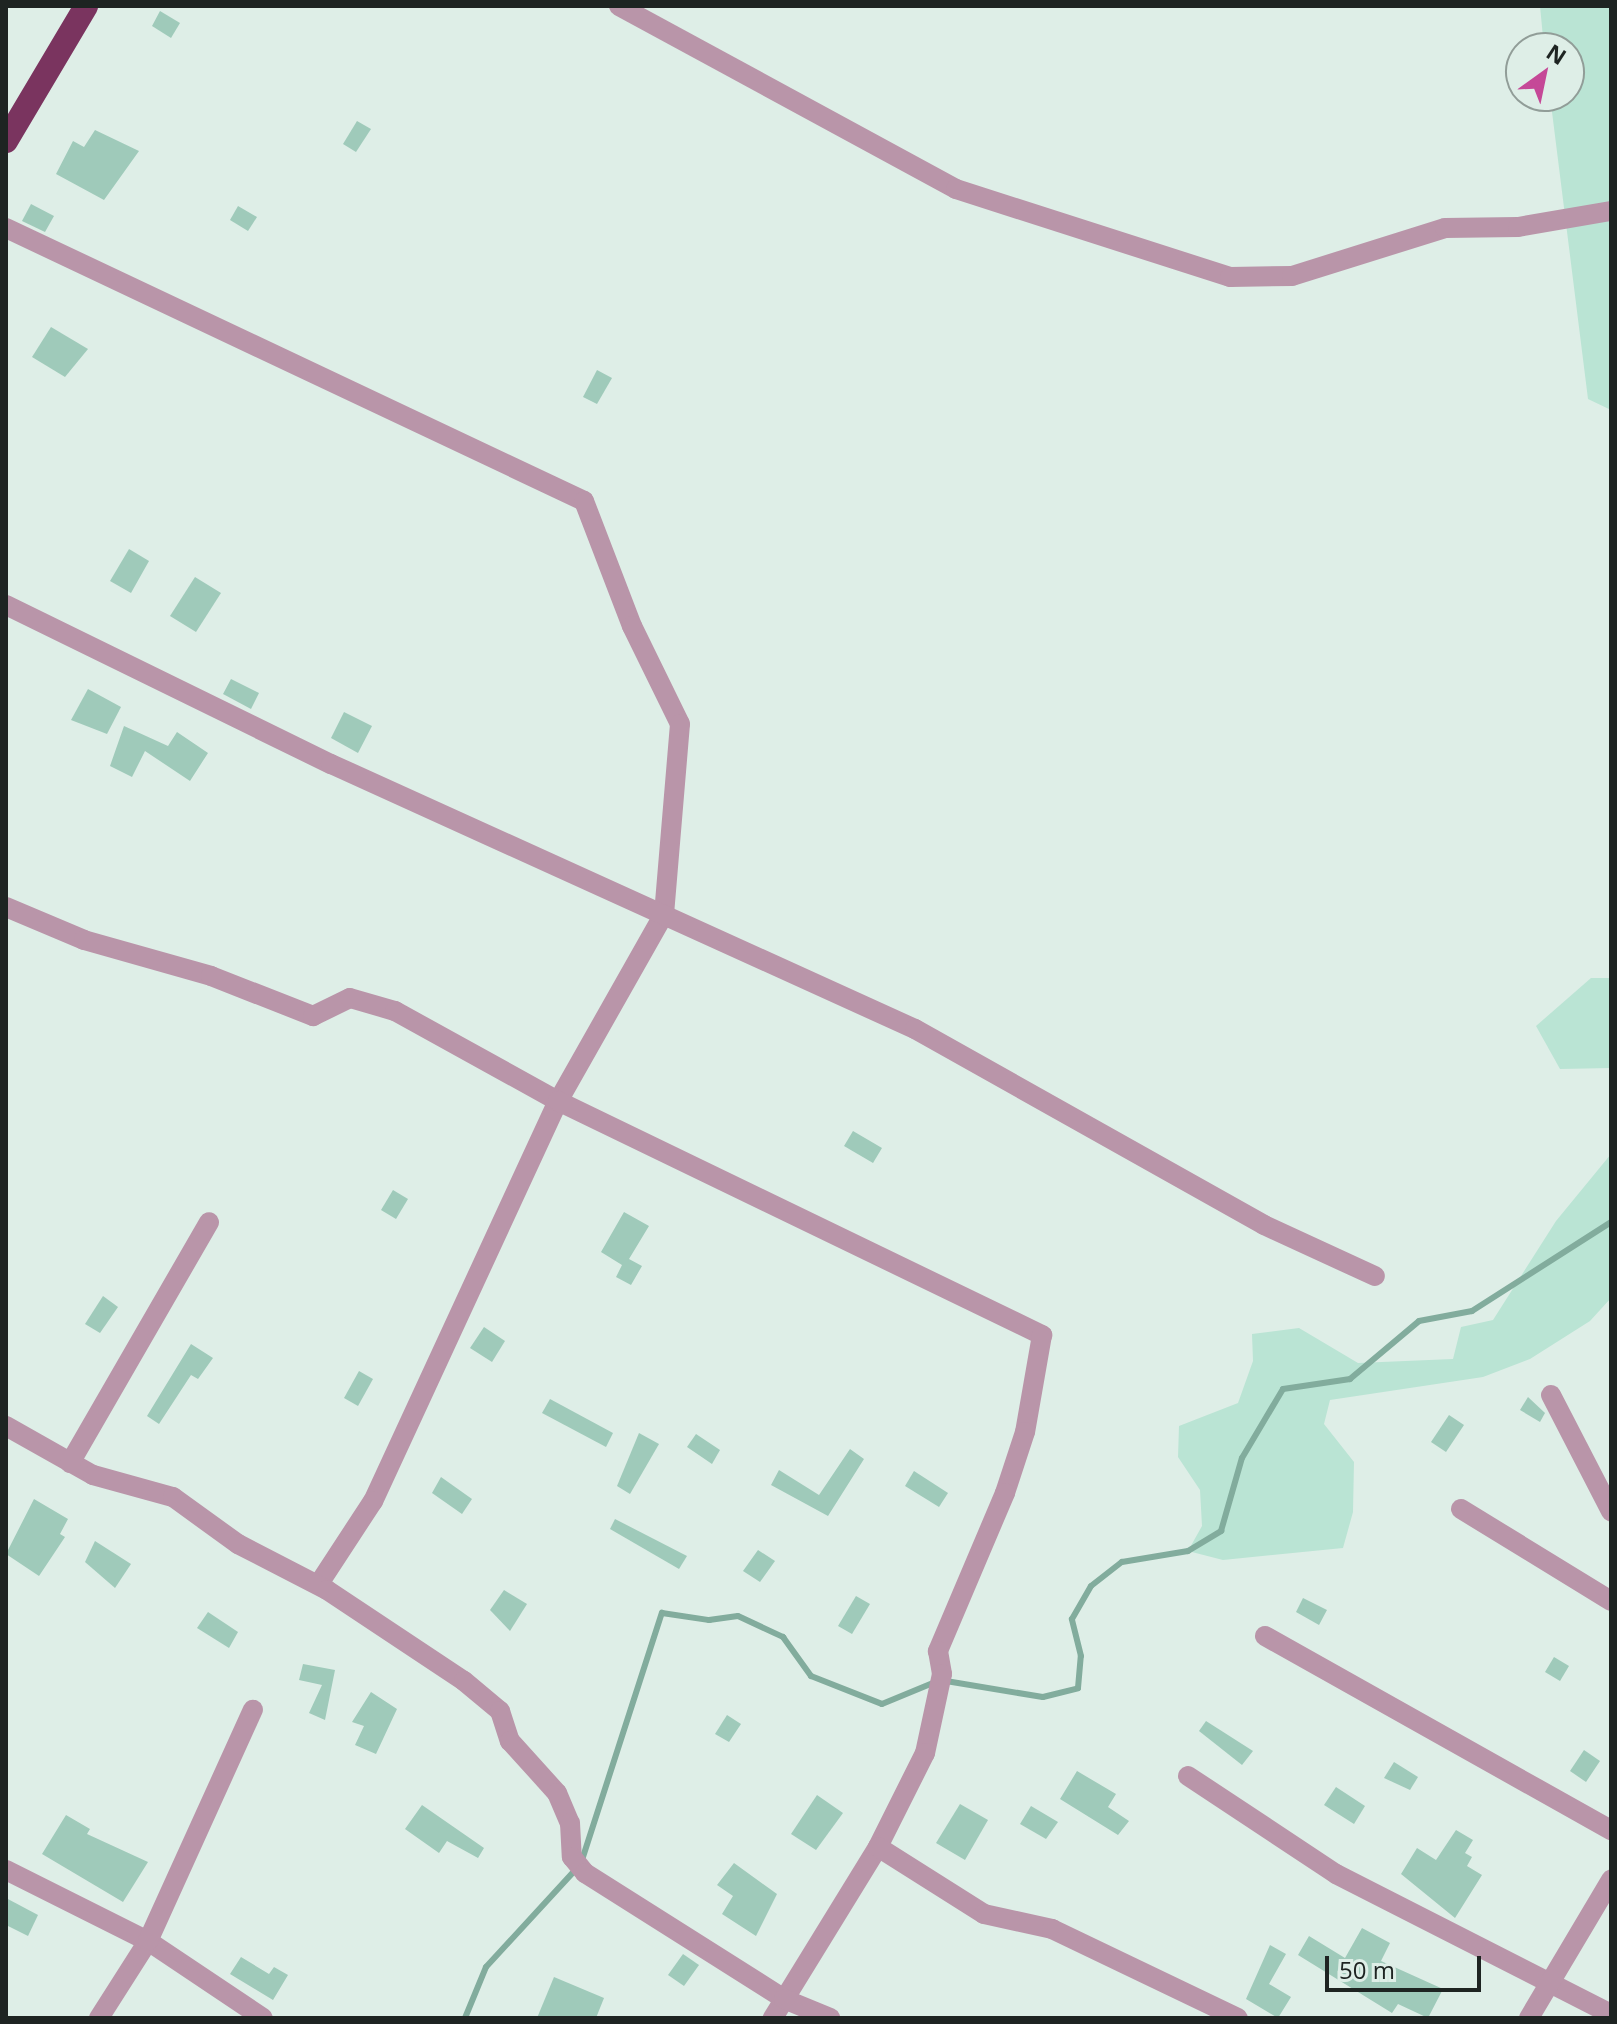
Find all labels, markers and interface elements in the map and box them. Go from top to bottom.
north arrow [1505,32,1585,112]
text: N [1541,36,1573,71]
scale bar [1329,1940,1485,1990]
text: 50 m [1339,1953,1395,1986]

